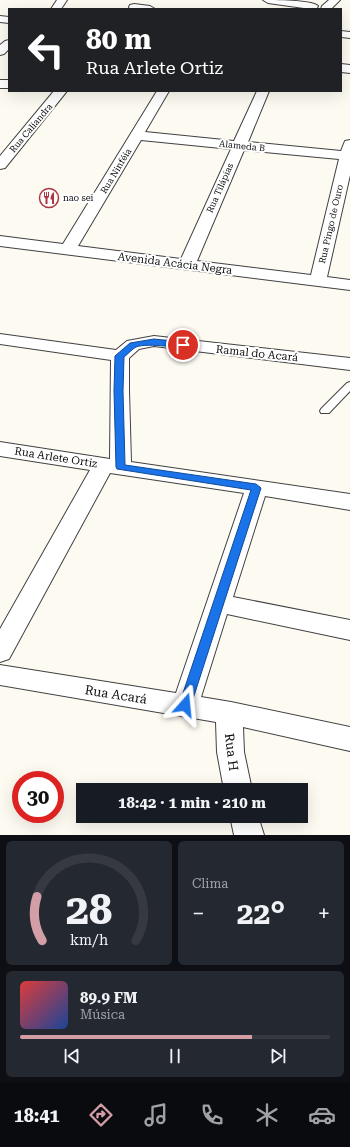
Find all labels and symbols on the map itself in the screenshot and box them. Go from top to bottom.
street label: Rua Caliandra [8,101,54,154]
street label: Alameda B [218,139,266,153]
street label: Rua Ninféia [99,147,133,195]
street label: Rua Tilápias [205,162,235,214]
street label: Rua Pingo de Ouro [317,183,345,265]
restaurant icon: nao sei [38,187,60,209]
place label: nao sei [63,193,94,203]
street label: Avenida Acácia Negra [117,250,233,277]
pin [166,328,200,362]
street label: Ramal do Acará [215,343,299,364]
street label: Rua Arlete Ortiz [14,445,98,470]
street label: Rua Acará [84,682,148,707]
position arrow [164,684,206,726]
street label: Rua H [222,732,241,772]
speed limit sign: 30 [12,771,64,823]

